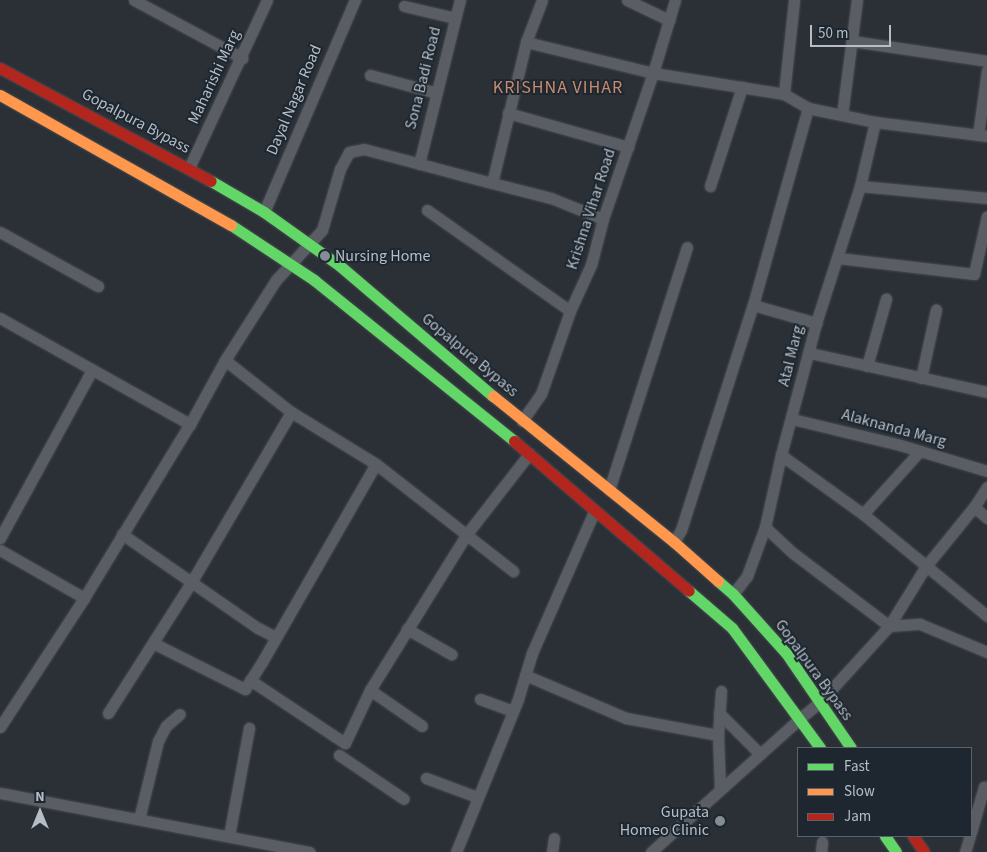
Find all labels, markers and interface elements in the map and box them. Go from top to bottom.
scale bar [812,15,893,47]
text: 50 m [818,23,848,44]
street label: Sona Badi Road [401,25,445,131]
street label: Maharishi Marg [184,27,244,127]
street label: Dayal Nagar Road [262,42,326,158]
district label: KRISHNA VIHAR [491,77,625,99]
street label: Gopalpura Bypass [78,84,194,158]
street label: Krishna Vihar Road [562,146,620,272]
place label: Nursing Home [335,246,431,266]
marker: Nursing Home [319,250,331,262]
street label: Gopalpura Bypass [418,309,522,401]
street label: Atal Marg [774,324,808,388]
street label: Alaknanda Marg [840,405,948,451]
street label: Gopalpura Bypass [771,616,857,724]
legend [797,747,972,837]
text: Fast [844,756,870,777]
text: Slow [844,781,875,802]
north arrow [15,787,65,837]
text: N [35,787,45,807]
place label: Gupata Homeo Clinic [620,802,709,840]
text: Jam [844,806,871,827]
marker: Gupata Homeo Clinic [713,814,727,828]

